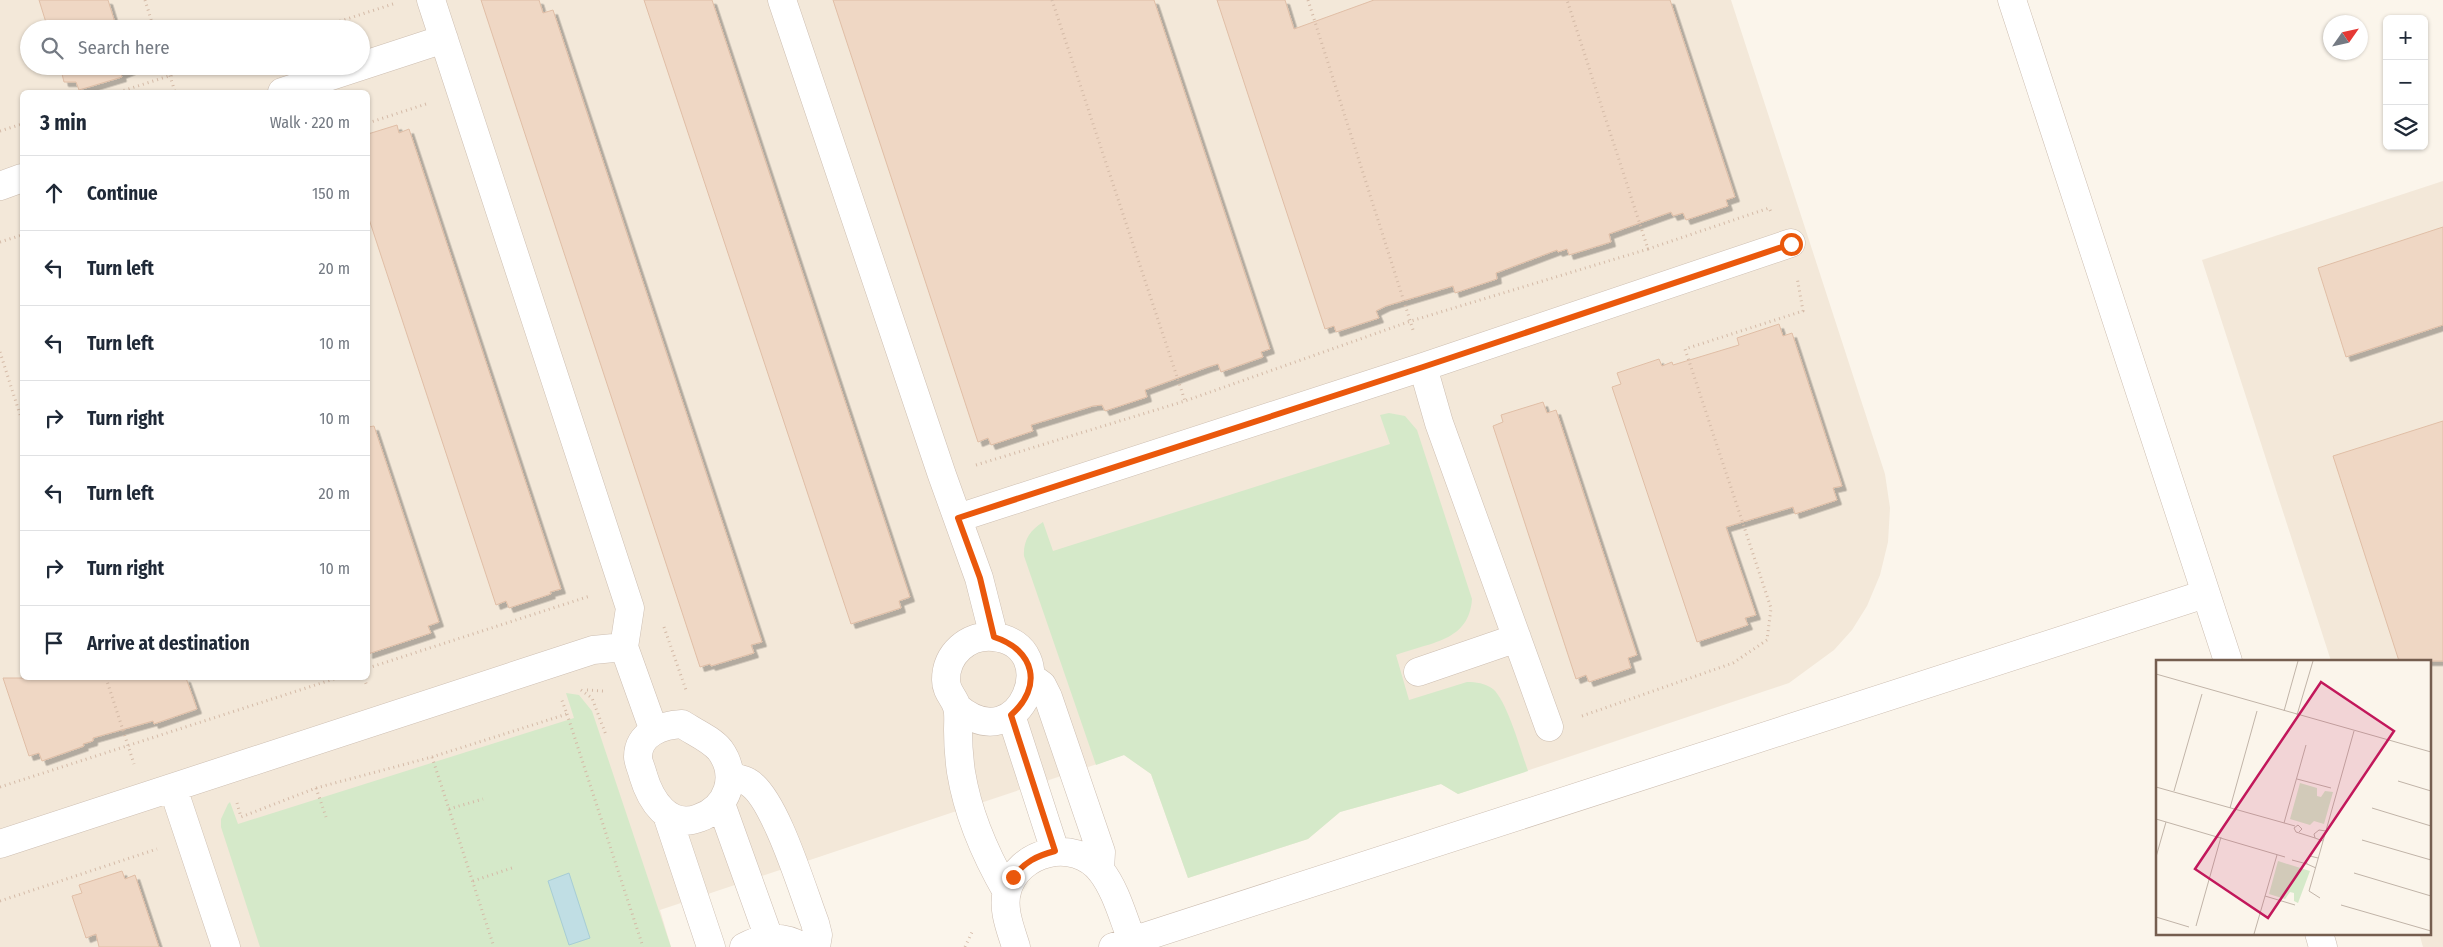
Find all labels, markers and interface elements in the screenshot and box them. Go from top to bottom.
north arrow [2323,15,2368,60]
map controls [2383,15,2428,150]
button: + [2383,15,2428,60]
search box [20,20,370,75]
icon: search [38,34,66,62]
text: Search here [78,36,170,59]
button: − [2383,60,2428,105]
button: layers [2383,105,2428,150]
text: 3 min [40,110,87,136]
text: Walk · 220 m [270,113,350,132]
icon: ahead [40,179,68,207]
text: Continue [87,182,158,205]
text: 150 m [312,184,350,203]
route start [1780,233,1803,256]
icon: left [40,254,68,282]
text: Turn left [87,257,154,280]
text: 20 m [319,259,350,278]
icon: left [40,329,68,357]
text: Turn left [87,332,154,355]
text: 10 m [319,334,350,353]
icon: right [40,404,68,432]
text: Turn right [87,407,164,430]
text: 10 m [319,409,350,428]
icon: left [40,479,68,507]
text: Turn left [87,482,154,505]
text: 20 m [319,484,350,503]
icon: right [40,554,68,582]
text: Turn right [87,557,164,580]
text: 10 m [319,559,350,578]
icon: arrive [40,629,68,657]
text: Arrive at destination [87,632,250,655]
inset map [2156,660,2430,934]
route end [1002,866,1025,889]

